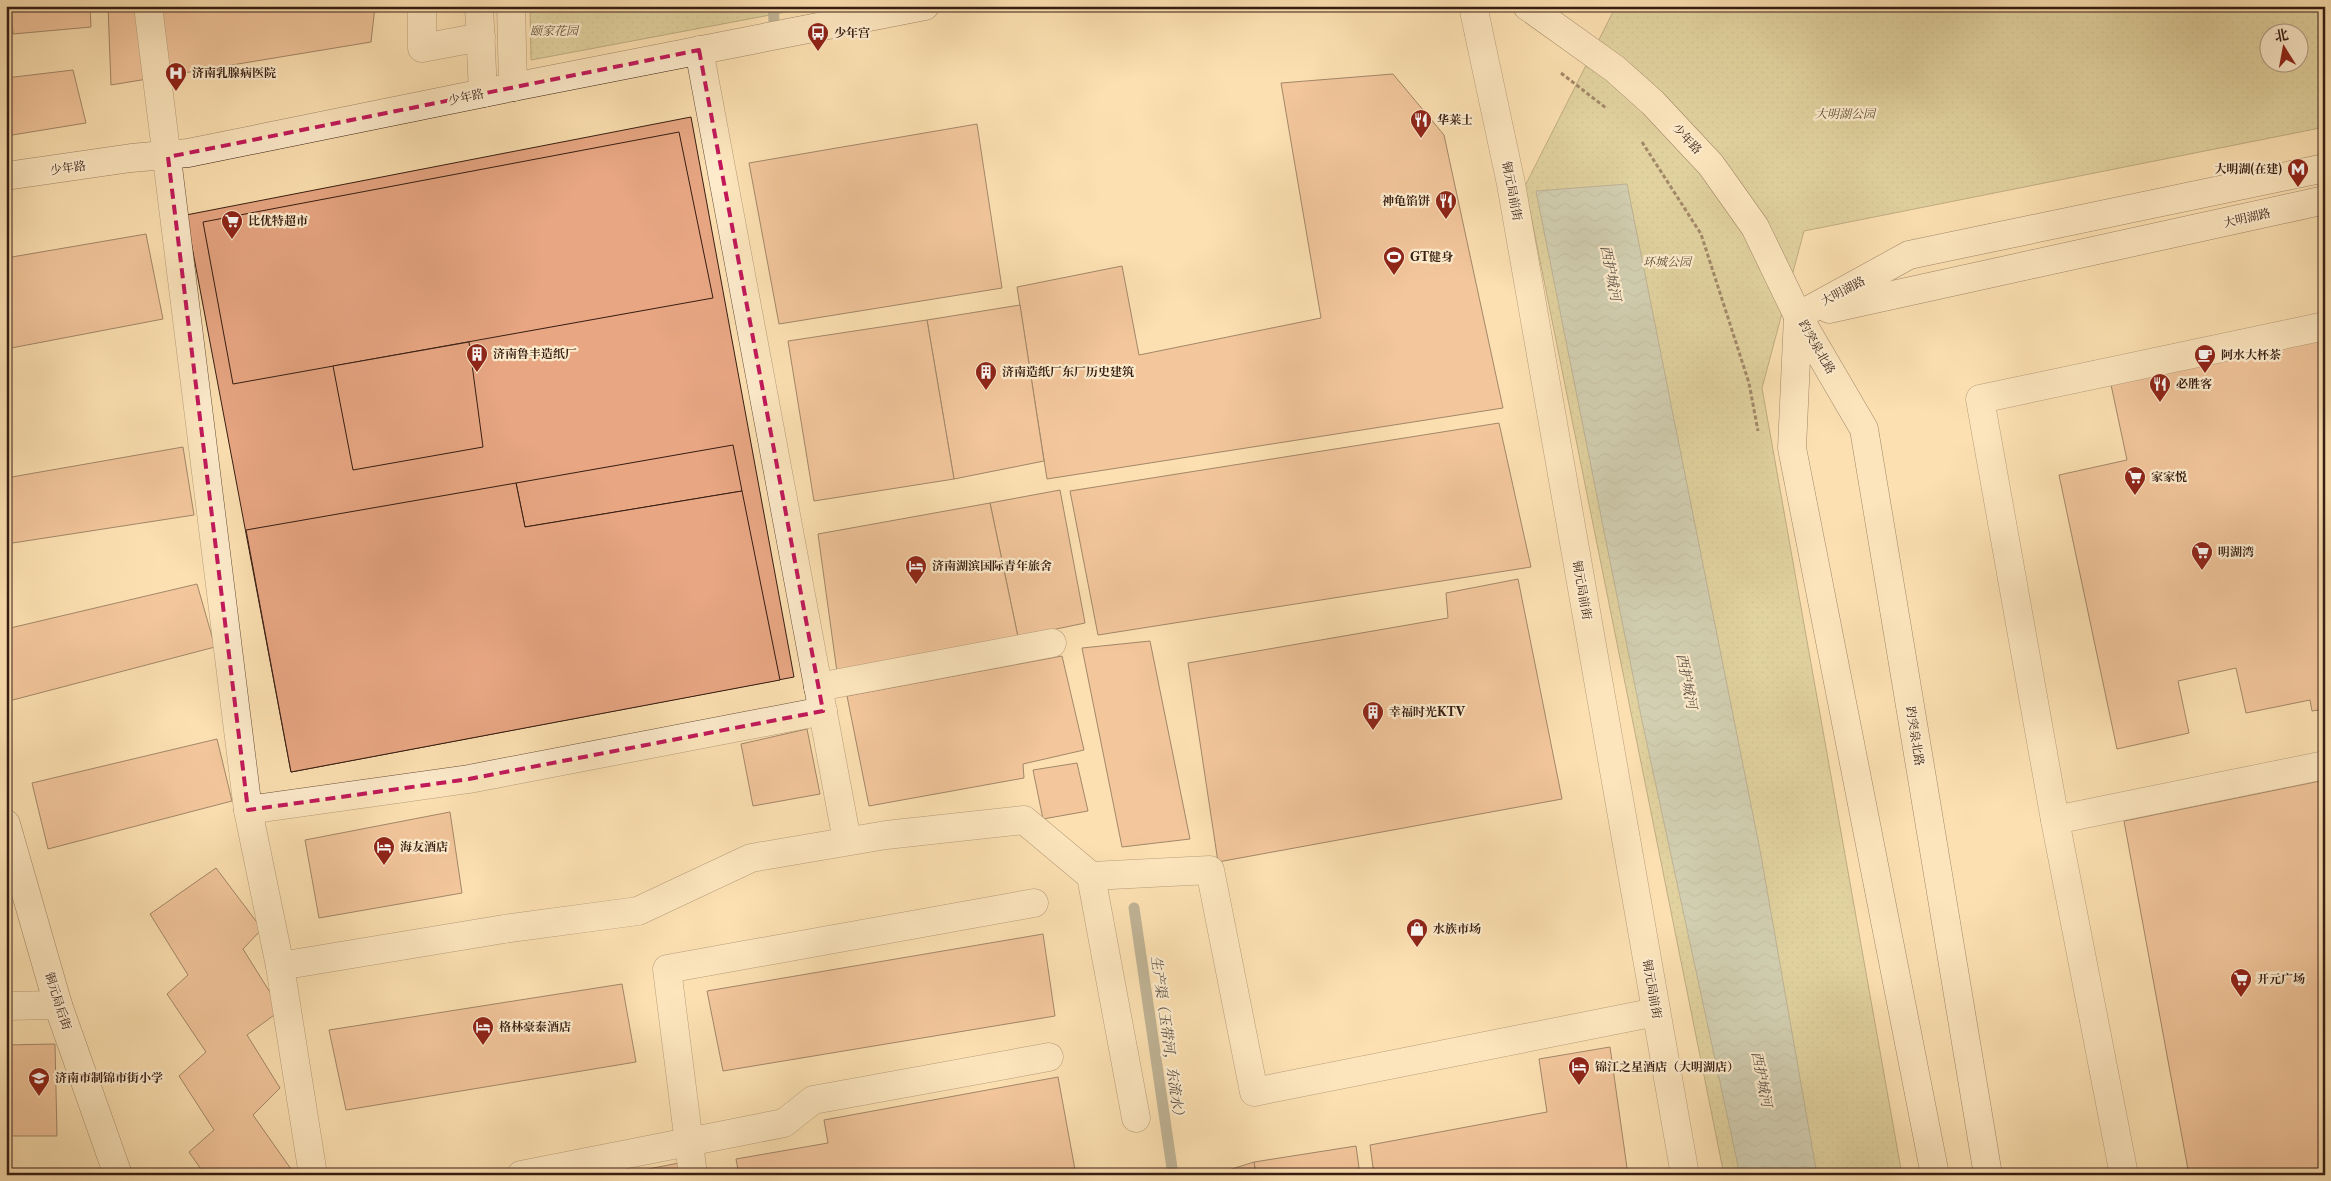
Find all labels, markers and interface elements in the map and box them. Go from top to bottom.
bus stop icon: 少年宫 [806,21,830,52]
north arrow [2258,22,2308,72]
park label: 颐家花园 [530,23,580,38]
place label: 少年宫 [834,25,870,40]
text: 北 [2273,25,2290,45]
hospital icon: 济南乳腺病医院 [164,61,188,92]
place label: 济南乳腺病医院 [192,65,276,80]
street label: 少年路 [447,85,485,108]
park label: 大明湖公园 [1815,106,1877,121]
restaurant icon: 华莱士 [1409,108,1433,139]
place label: 华莱士 [1437,112,1473,127]
street label: 少年路 [1670,120,1705,157]
metro station icon: 大明湖(在建) [2286,157,2310,188]
street label: 少年路 [49,158,87,177]
street label: 铜元局前街 [1499,160,1526,223]
place label: 大明湖(在建) [2214,161,2282,176]
restaurant icon: 神龟馅饼 [1434,189,1458,220]
place label: 神龟馅饼 [1382,193,1430,208]
street label: 大明湖路 [2222,205,2272,230]
supermarket icon: 比优特超市 [220,209,244,240]
place label: 比优特超市 [248,213,308,228]
water label: 西护城河 [1597,244,1626,305]
sports icon: GT健身 [1382,245,1406,276]
place label: GT健身 [1410,249,1453,264]
park label: 环城公园 [1643,254,1693,269]
street label: 大明湖路 [1818,273,1867,308]
street label: 趵突泉北路 [1796,317,1839,376]
building icon: 济南鲁丰造纸厂 [465,342,489,373]
cafe icon: 阿水大杯茶 [2193,343,2217,374]
place label: 济南鲁丰造纸厂 [493,346,577,361]
place label: 阿水大杯茶 [2221,347,2281,362]
building icon: 济南造纸厂东厂历史建筑 [974,360,998,391]
place label: 济南造纸厂东厂历史建筑 [1002,364,1134,379]
restaurant icon: 必胜客 [2148,372,2172,403]
place label: 必胜客 [2176,376,2212,391]
supermarket icon: 家家悦 [2123,465,2147,496]
place label: 家家悦 [2151,469,2187,484]
supermarket icon: 明湖湾 [2190,540,2214,571]
place label: 明湖湾 [2218,544,2254,559]
hotel icon: 济南湖滨国际青年旅舍 [904,554,928,585]
place label: 济南湖滨国际青年旅舍 [932,558,1052,573]
street label: 铜元局前街 [1570,559,1595,622]
water label: 西护城河 [1673,652,1702,713]
building icon: 幸福时光KTV [1361,700,1385,731]
place label: 幸福时光KTV [1389,704,1466,719]
street label: 趵突泉北路 [1903,705,1928,767]
hotel icon: 海友酒店 [372,835,396,866]
place label: 海友酒店 [400,839,448,854]
shop icon: 水族市场 [1405,917,1429,948]
place label: 水族市场 [1433,921,1481,936]
water label: 生产渠（玉带河，东流水） [1147,955,1189,1123]
street label: 铜元局前街 [1640,958,1665,1021]
supermarket icon: 开元广场 [2229,967,2253,998]
street label: 铜元局后街 [42,970,75,1033]
place label: 开元广场 [2257,971,2305,986]
hotel icon: 格林豪泰酒店 [471,1015,495,1046]
place label: 格林豪泰酒店 [499,1019,571,1034]
water label: 西护城河 [1748,1050,1777,1111]
hotel icon: 锦江之星酒店（大明湖店） [1567,1055,1591,1086]
place label: 锦江之星酒店（大明湖店） [1595,1059,1739,1074]
school or university icon: 济南市制锦市街小学 [27,1066,51,1097]
place label: 济南市制锦市街小学 [55,1070,163,1085]

